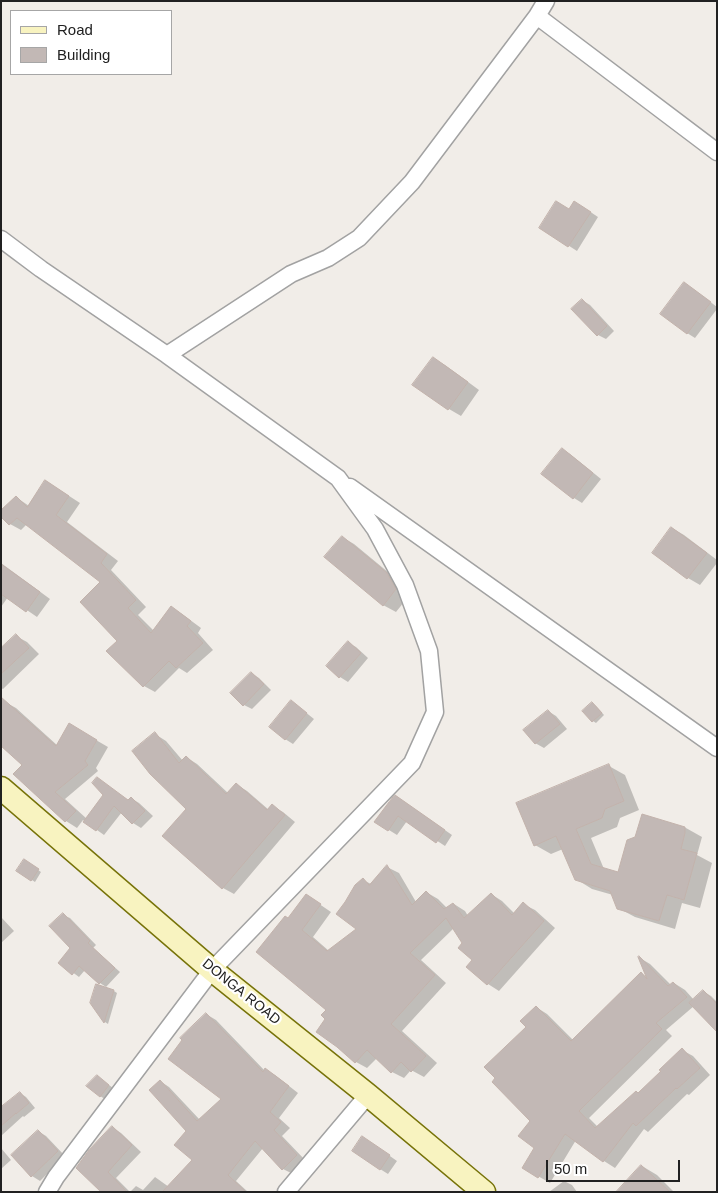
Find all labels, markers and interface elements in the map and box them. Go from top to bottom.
legend [10,10,172,75]
text: Road [57,21,93,38]
text: Building [57,46,110,63]
street label: DONGA ROAD [199,955,283,1029]
scale bar [548,1150,682,1182]
text: 50 m [554,1160,587,1177]

